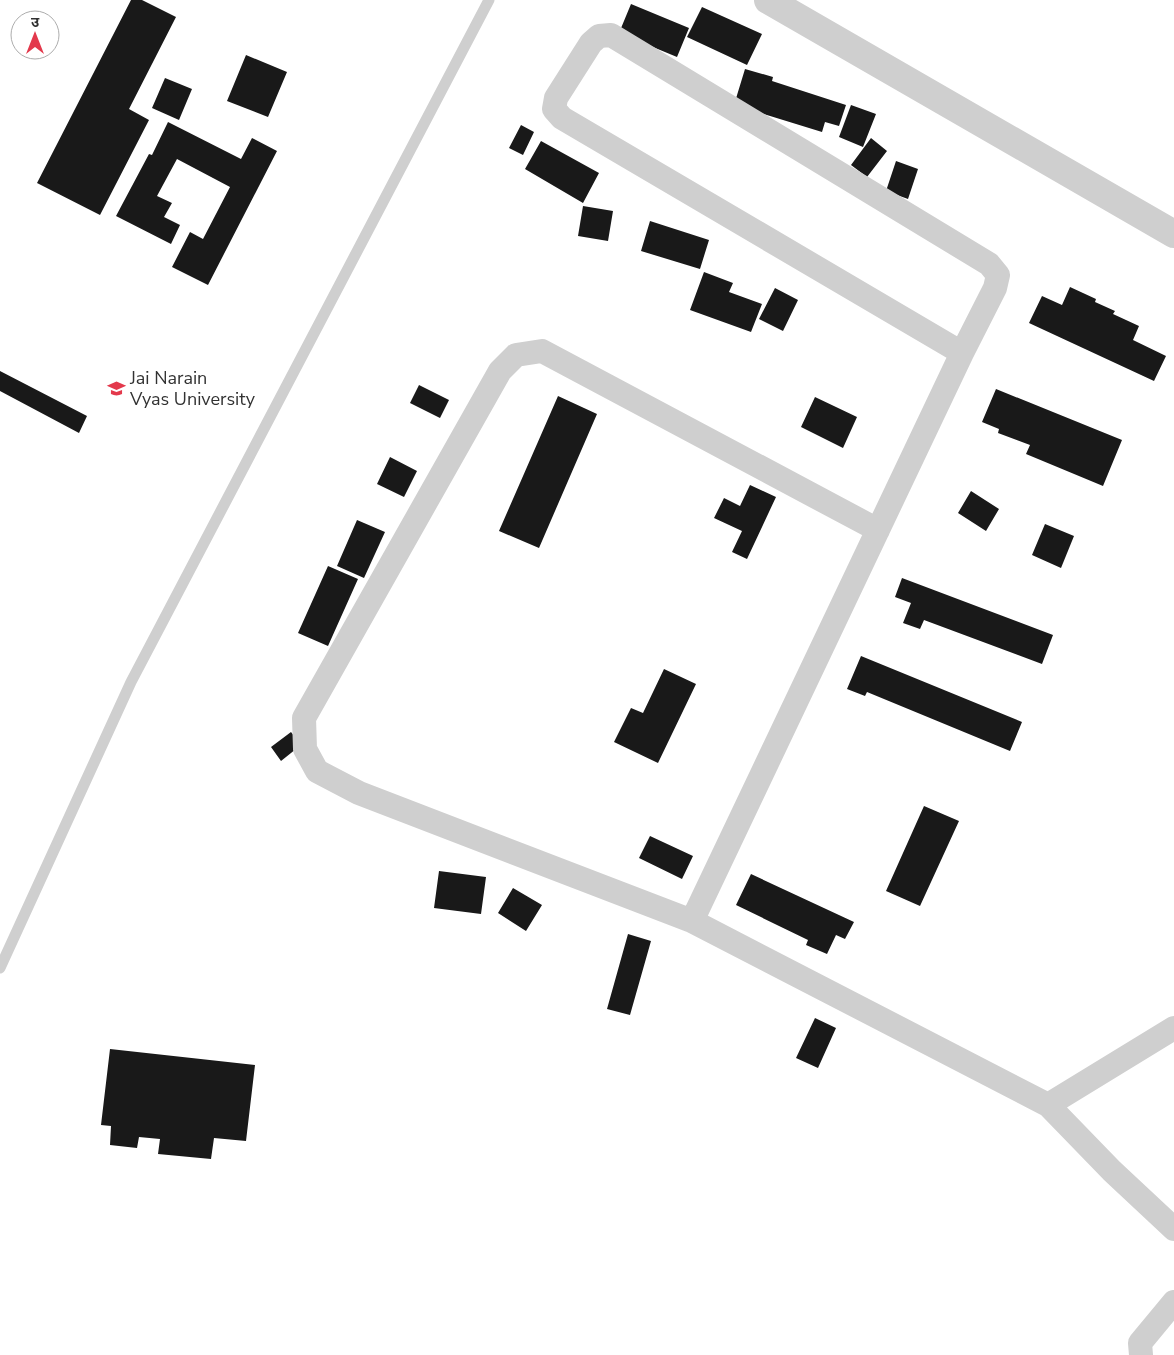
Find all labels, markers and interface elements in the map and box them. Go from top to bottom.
north arrow [10,10,60,60]
text: उ [31,13,40,32]
place label: Jai Narain Vyas University [129,366,256,411]
school or university icon: Jai Narain Vyas University [106,378,126,398]

